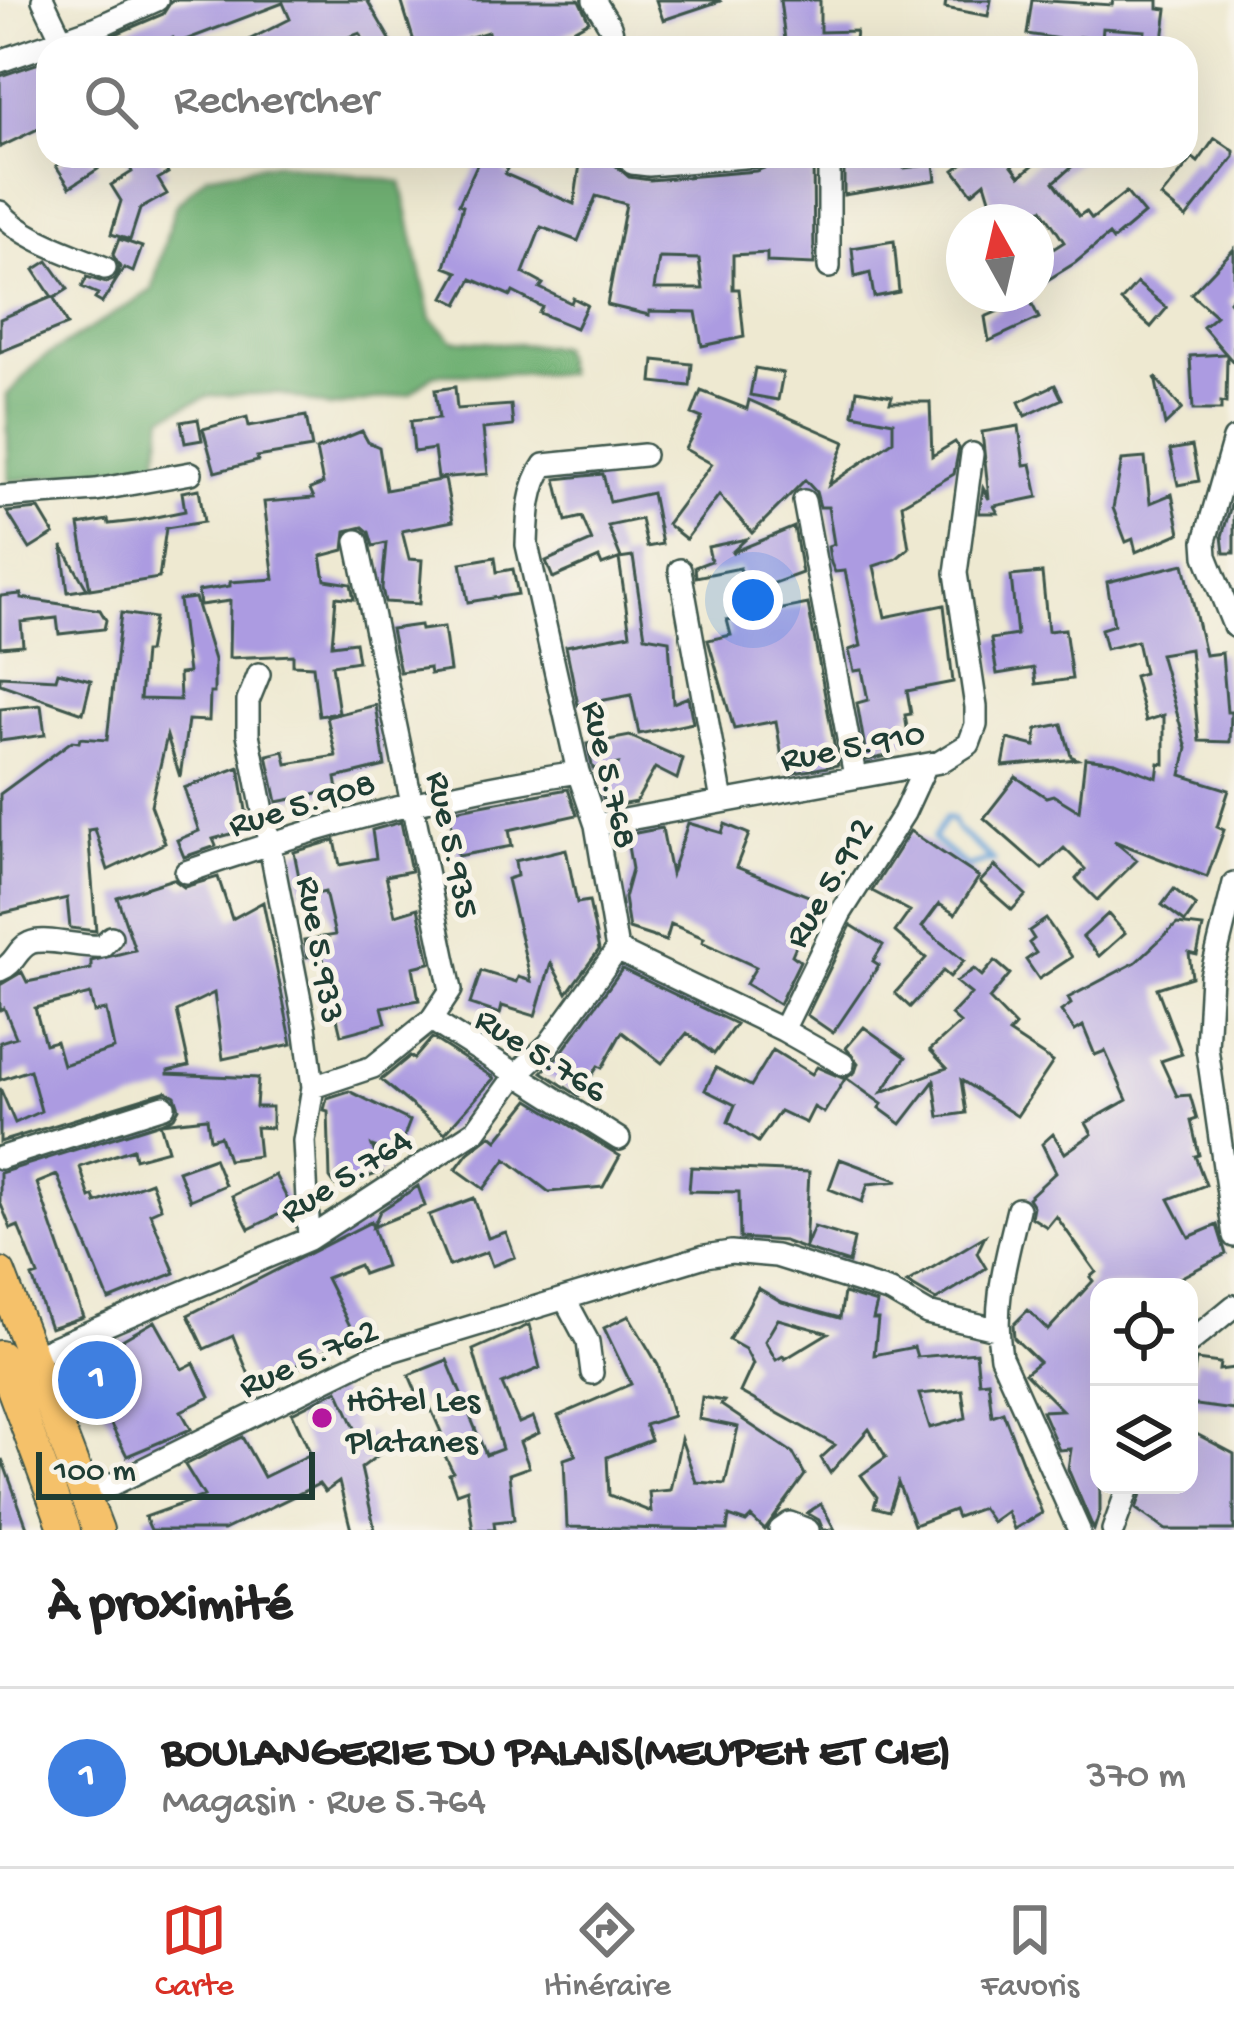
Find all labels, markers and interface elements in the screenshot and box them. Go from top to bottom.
search box [36,36,1198,168]
icon: search [78,69,144,135]
text: Rechercher [174,76,378,129]
north arrow [946,204,1054,312]
your location [723,570,783,630]
street label: Rue 5.768 [569,698,644,853]
street label: Rue 5.910 [777,714,929,784]
street label: Rue 5.908 [224,765,382,850]
street label: Rue 5.935 [413,768,486,923]
street label: Rue 5.912 [777,811,886,957]
street label: Rue 5.933 [284,873,352,1027]
street label: Rue 5.766 [465,1000,614,1115]
street label: Rue 5.764 [274,1121,421,1236]
map controls [1090,1278,1198,1494]
button: locate [1090,1278,1198,1386]
street label: Rue 5.762 [233,1311,386,1411]
pin: 1 [58,1335,136,1425]
place label: Hôtel Les Platanes [345,1382,482,1466]
button: layers [1090,1386,1198,1494]
marker: Hôtel Les Platanes [309,1405,335,1431]
scale bar [36,1446,315,1499]
text: 100 m [54,1454,136,1492]
text: À proximité [48,1578,292,1638]
text: BOULANGERIE DU PALAIS(MEUPEH ET CIE) [162,1728,951,1781]
text: 1 [79,1755,95,1801]
text: 370 m [1086,1755,1186,1801]
text: Magasin · Rue 5.764 [162,1781,486,1827]
tab: Carte [155,1897,234,2007]
tab: Itinéraire [544,1897,671,2007]
tab: Favoris [981,1897,1079,2007]

